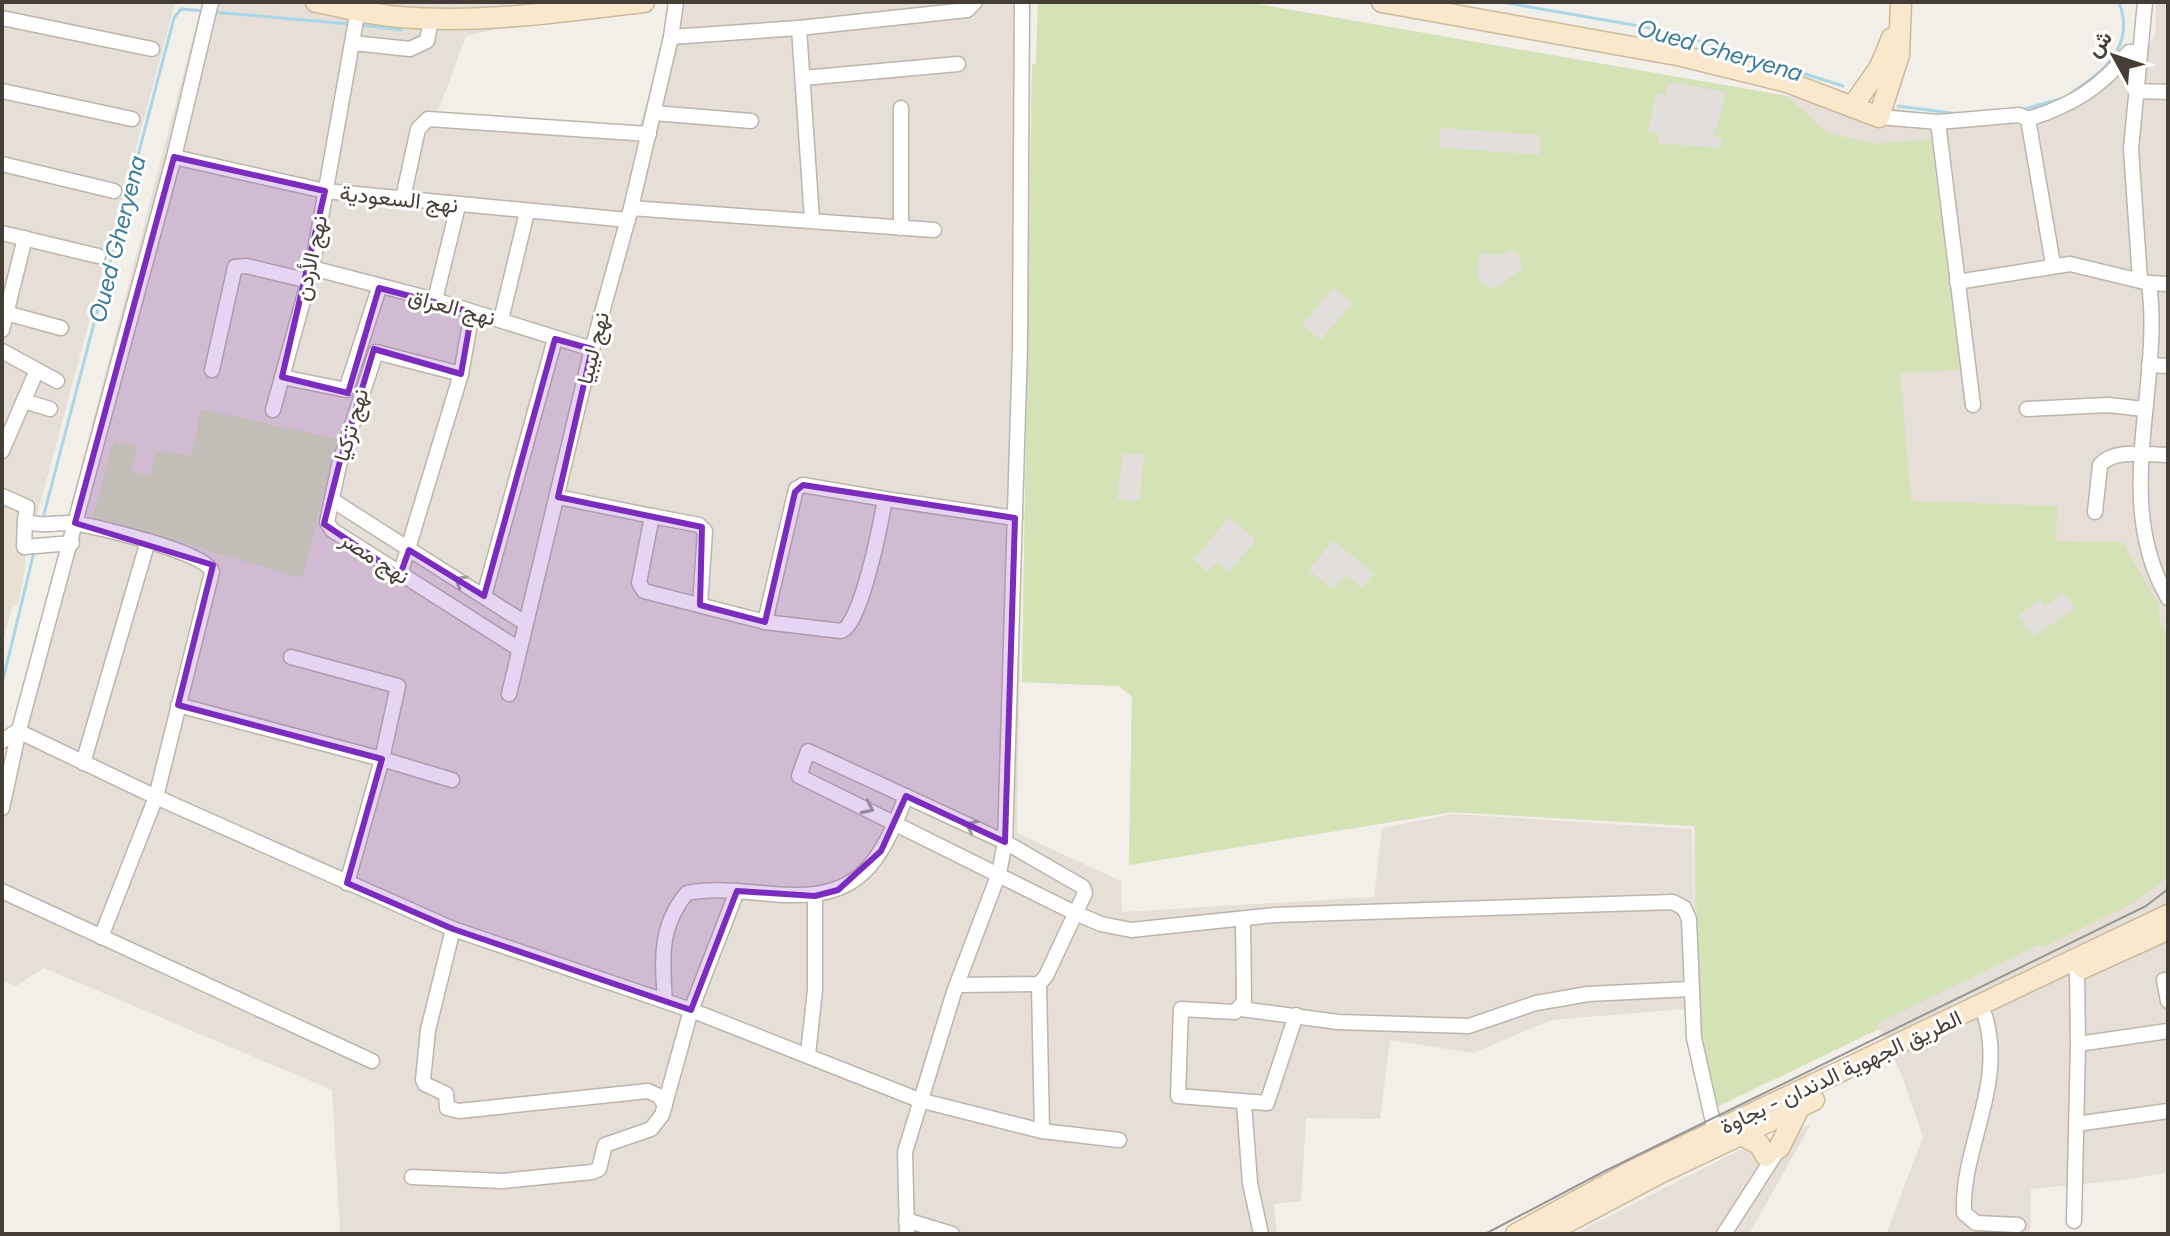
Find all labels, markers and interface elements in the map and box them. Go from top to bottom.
water label: Oued Gheryena [1634,12,1806,88]
north arrow [2074,16,2154,96]
text: ش [2080,25,2118,62]
water label: Oued Gheryena [82,153,152,325]
street label: نهج السعودية [338,179,460,220]
street label: نهج الأردن [289,213,334,303]
street label: نهج العراق [405,282,499,333]
street label: نهج ليبيا [571,309,616,387]
street label: نهج تركيا [328,385,375,465]
street label: نهج مصر [334,525,415,591]
one-way arrow [454,575,469,591]
one-way arrow [860,798,874,814]
one-way arrow [965,820,980,836]
street label: الطريق الجهوية الدندان - بجاوة [1716,1004,1966,1140]

